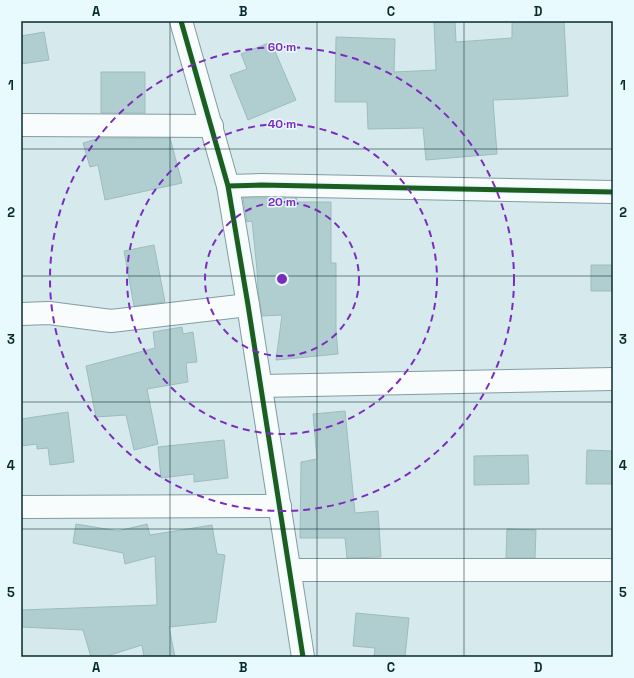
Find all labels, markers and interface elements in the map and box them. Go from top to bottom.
text: A [92,3,101,20]
text: B [239,3,248,20]
text: C [387,3,395,20]
text: D [534,3,543,20]
text: 60 m [268,39,296,55]
text: 1 [8,77,14,94]
text: 1 [620,77,626,94]
text: 40 m [268,116,296,132]
text: 20 m [268,194,296,210]
text: 2 [7,204,15,221]
text: 2 [619,204,627,221]
centre of rings [275,272,289,286]
text: 3 [7,331,15,348]
text: 3 [619,331,627,348]
text: 4 [7,457,15,474]
text: 4 [619,457,627,474]
text: 5 [7,584,15,601]
text: 5 [619,584,627,601]
text: A [92,659,101,676]
text: B [239,659,248,676]
text: C [387,659,395,676]
text: D [534,659,543,676]

